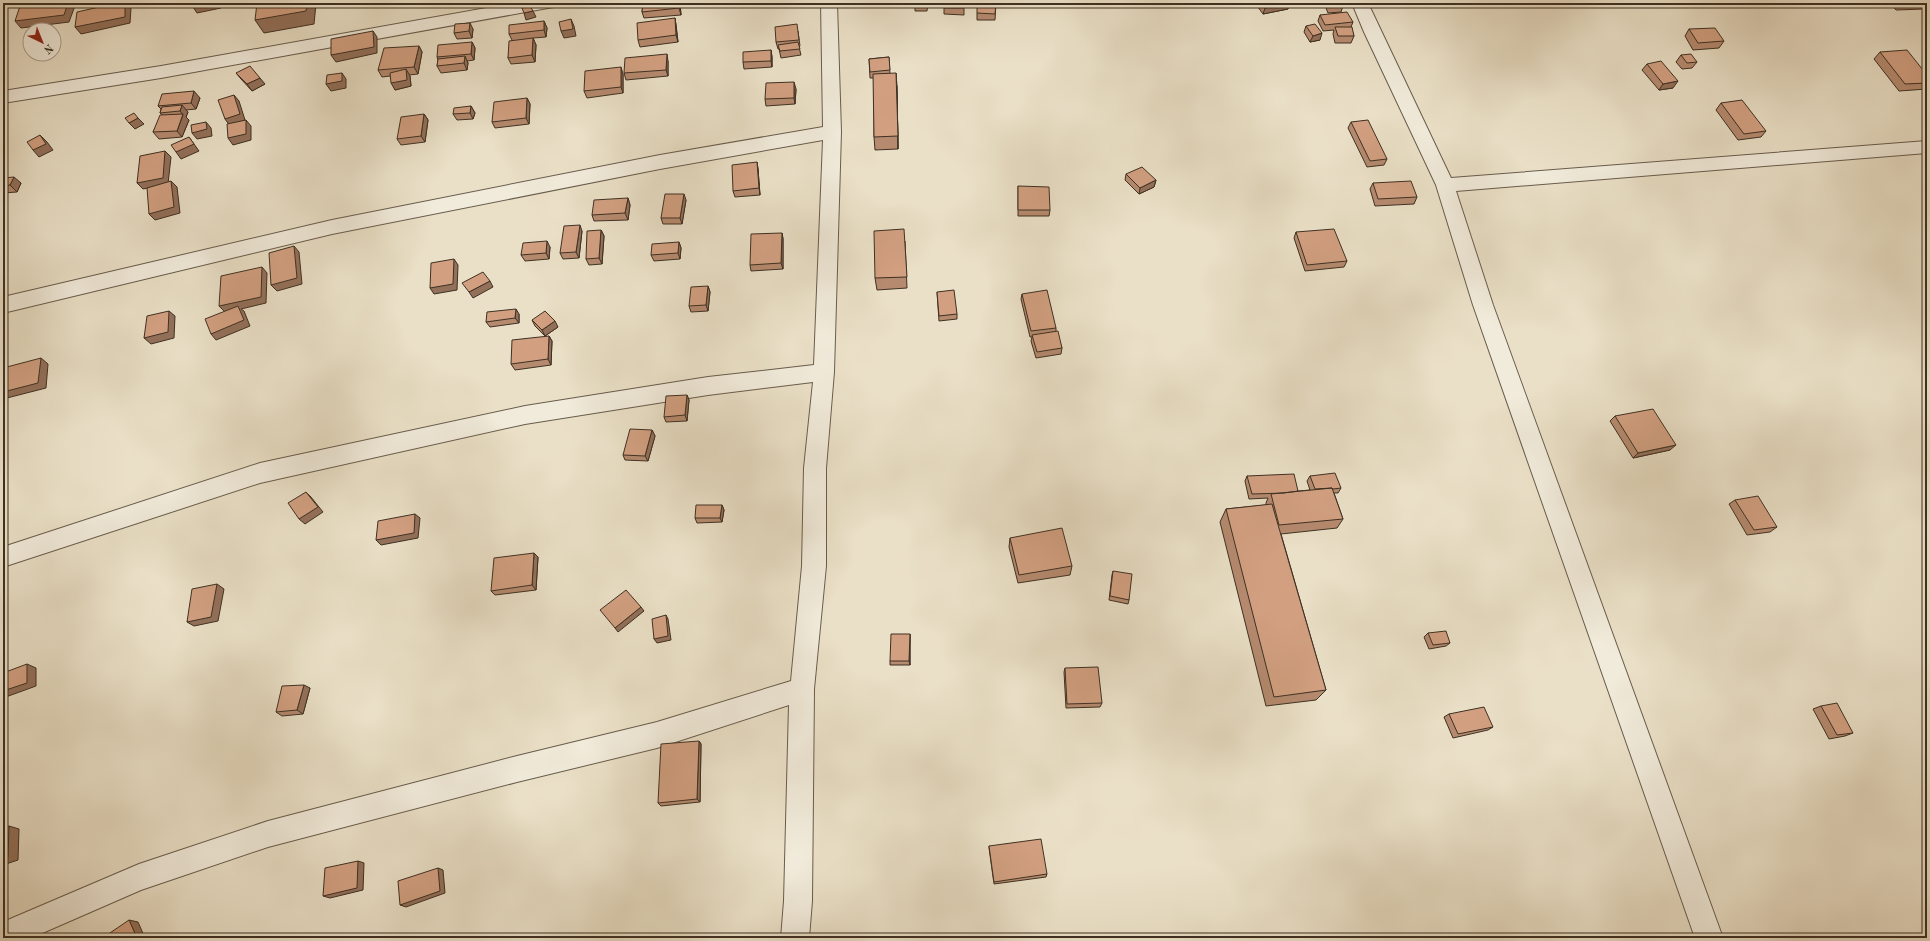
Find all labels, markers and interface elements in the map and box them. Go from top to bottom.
north arrow [22,22,62,62]
text: N [41,41,55,56]

